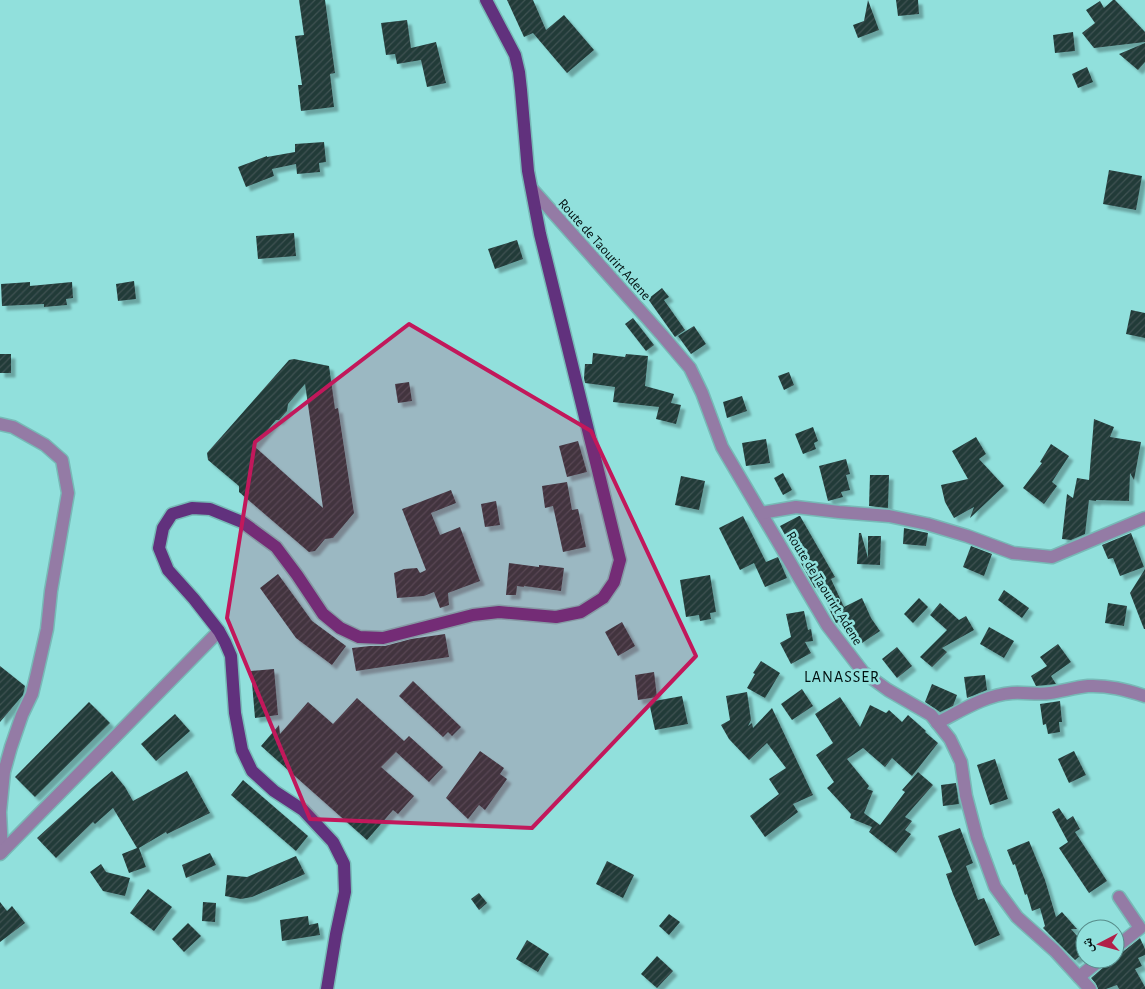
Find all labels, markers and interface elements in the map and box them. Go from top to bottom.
street label: Route de Taourirt Adene [555,196,653,303]
street label: Route de Taourirt Adene [783,529,865,648]
district label: LANASSER [804,669,880,685]
north arrow [1075,919,1125,969]
text: ش [1080,937,1097,953]

